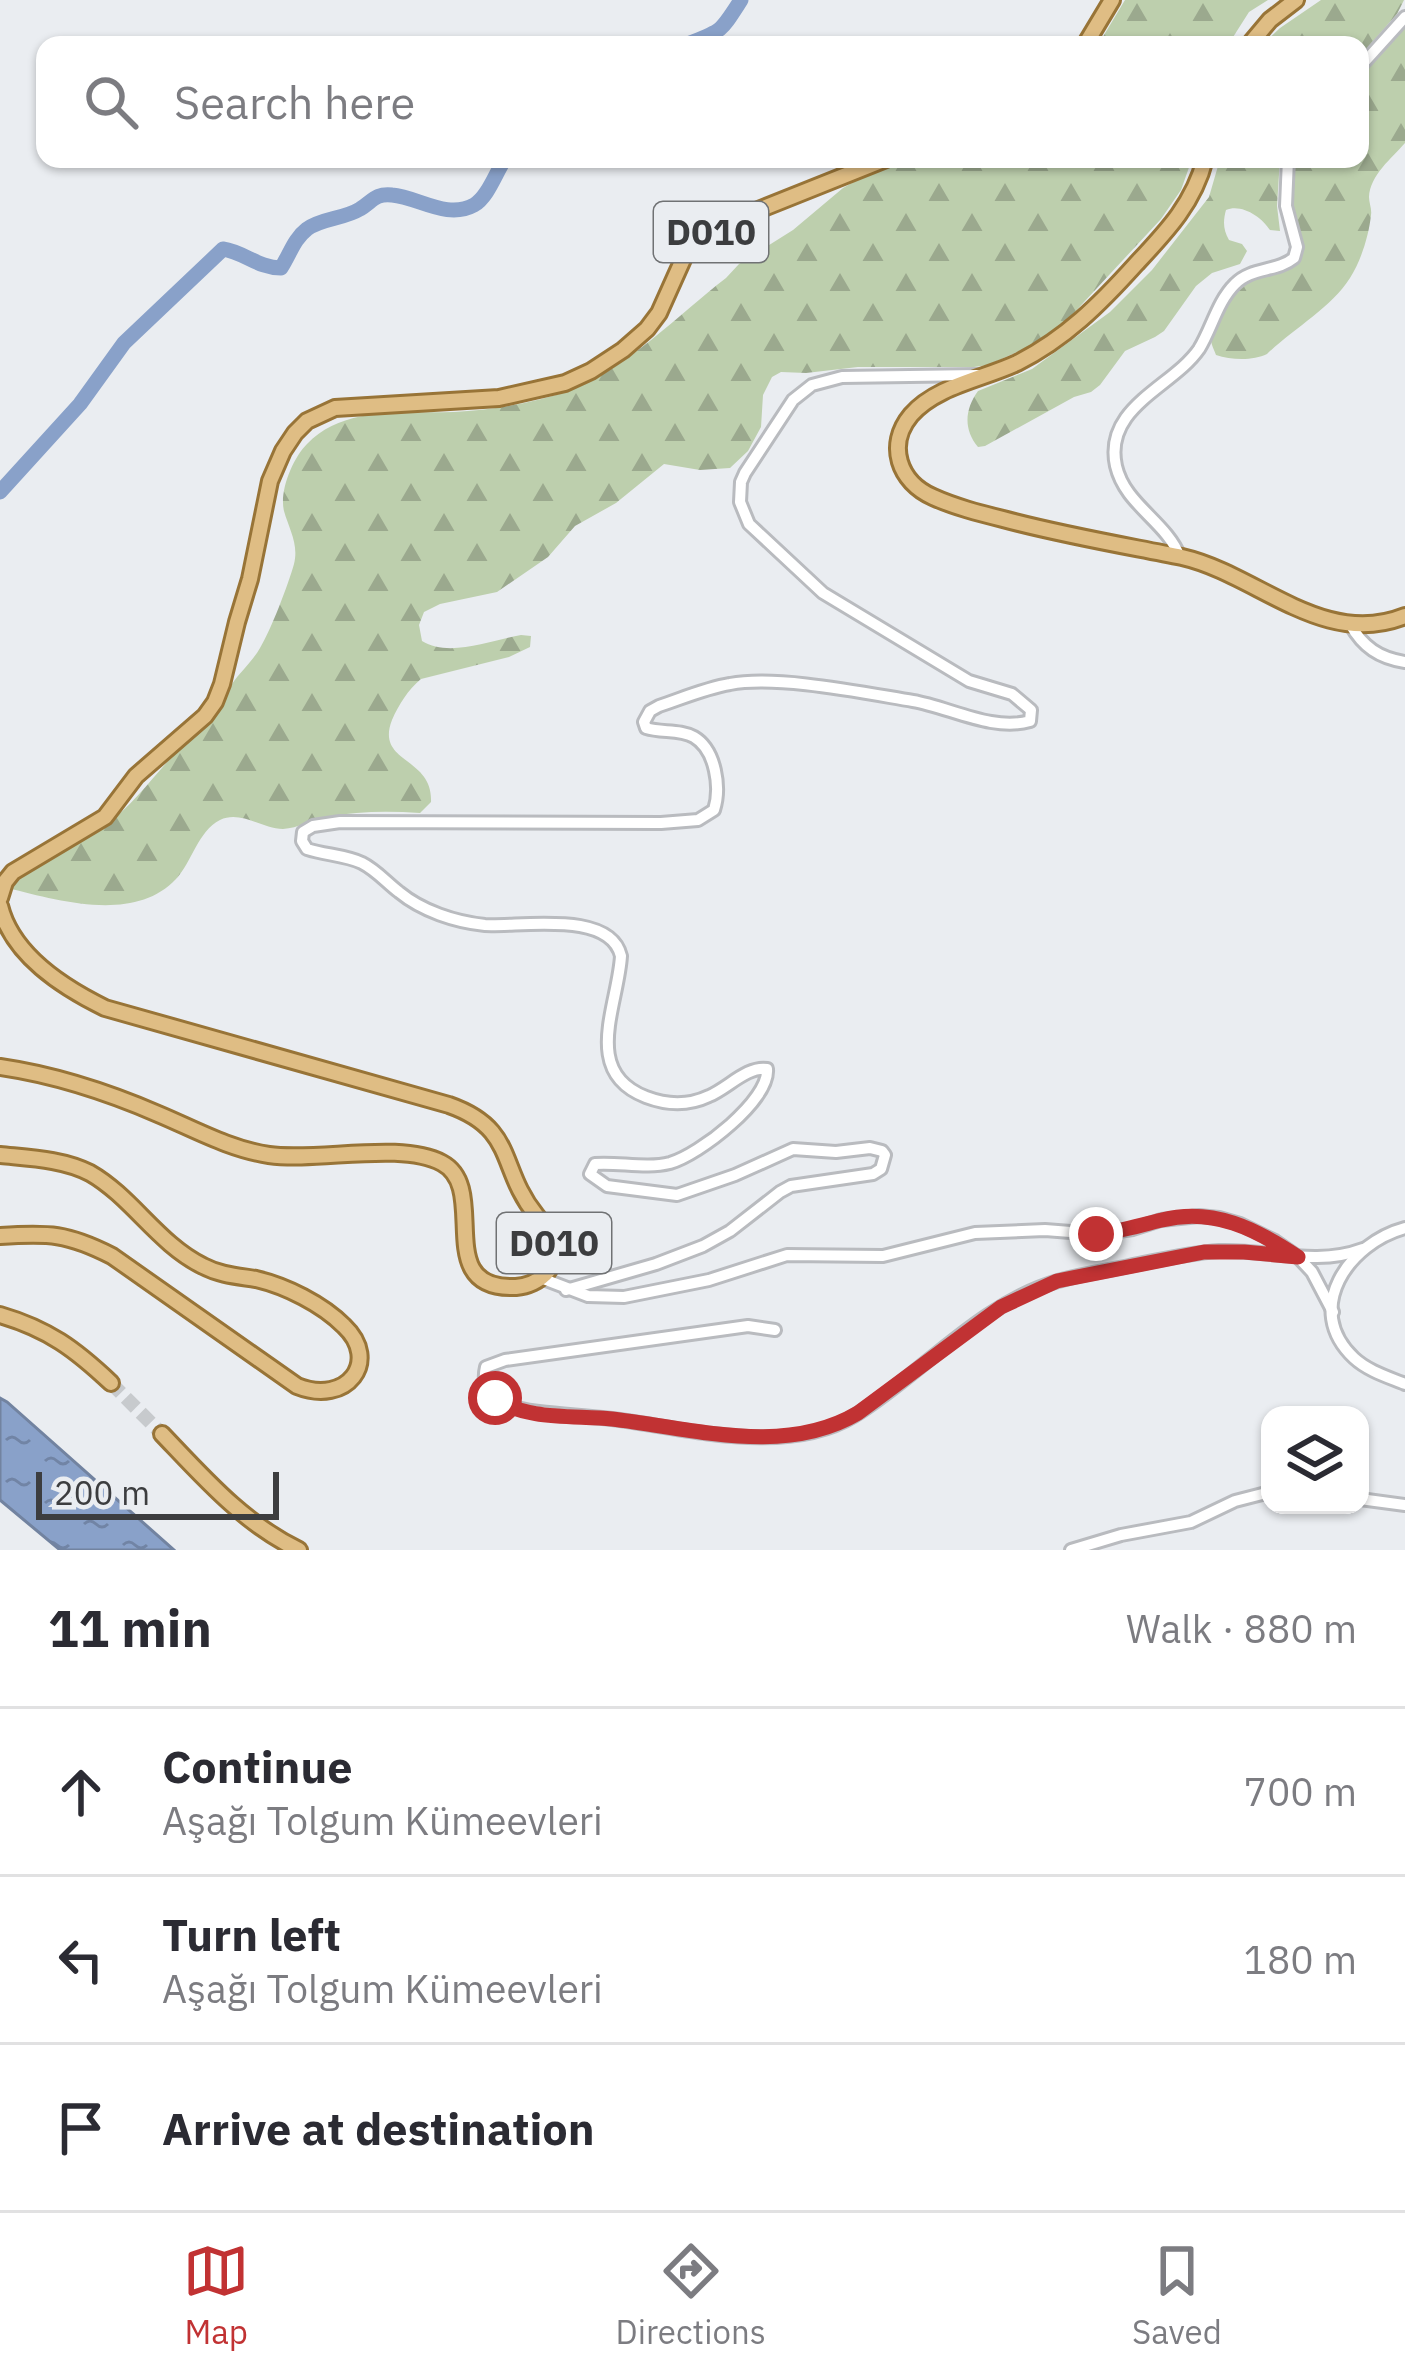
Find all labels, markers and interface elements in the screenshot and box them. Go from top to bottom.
search box [36,36,1369,168]
icon: search [78,69,144,135]
text: Search here [174,73,415,131]
road number: D010 [654,202,768,262]
route end [1069,1207,1123,1261]
road number: D010 [497,1213,611,1273]
route start [468,1371,522,1425]
map controls [1261,1406,1369,1514]
button: layers [1261,1406,1369,1514]
scale bar [36,1466,279,1519]
text: 200 m [54,1471,150,1514]
text: 11 min [48,1595,212,1661]
text: Walk · 880 m [1126,1603,1357,1654]
text: Continue [162,1737,353,1795]
icon: ahead [48,1759,114,1825]
text: 700 m [1244,1766,1357,1817]
text: Aşağı Tolgum Kümeevleri [162,1795,603,1846]
text: Turn left [162,1905,341,1963]
icon: left [48,1927,114,1993]
text: 180 m [1244,1934,1357,1985]
text: Aşağı Tolgum Kümeevleri [162,1963,603,2014]
icon: arrive [48,2095,114,2161]
text: Arrive at destination [162,2099,595,2157]
tab: Map [183,2238,249,2353]
tab: Directions [616,2238,766,2353]
tab: Saved [1132,2238,1222,2353]

